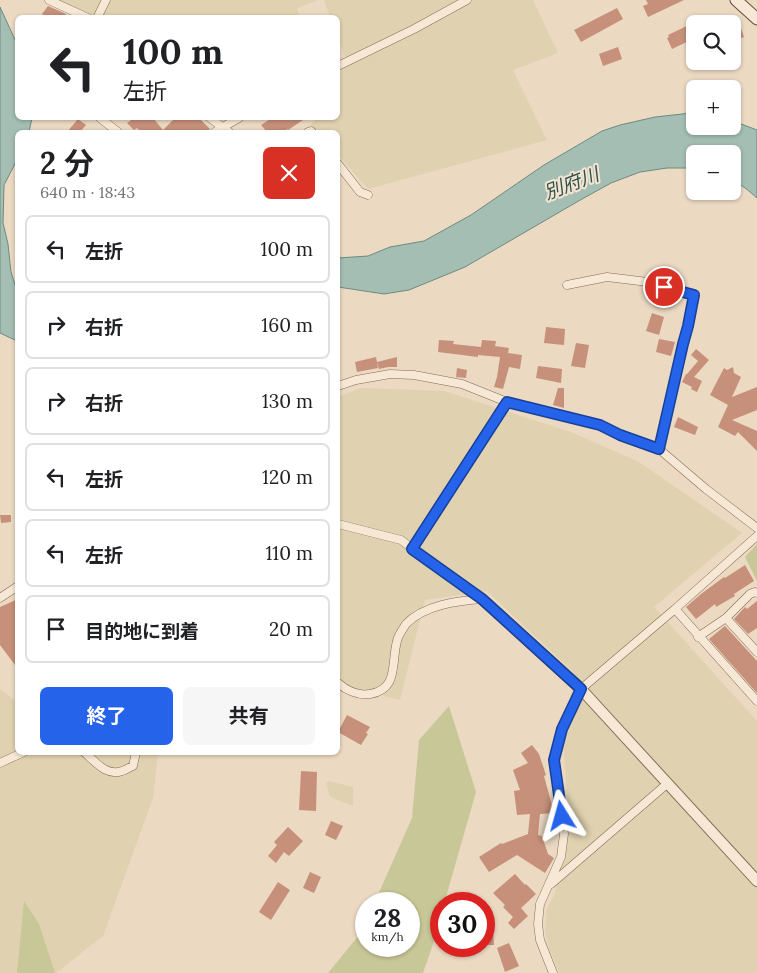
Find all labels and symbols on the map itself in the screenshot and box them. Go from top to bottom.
water label: 別府川 [540,161,604,204]
pin [643,266,685,308]
position arrow [535,789,587,841]
speed limit sign: 30 [430,892,495,957]

